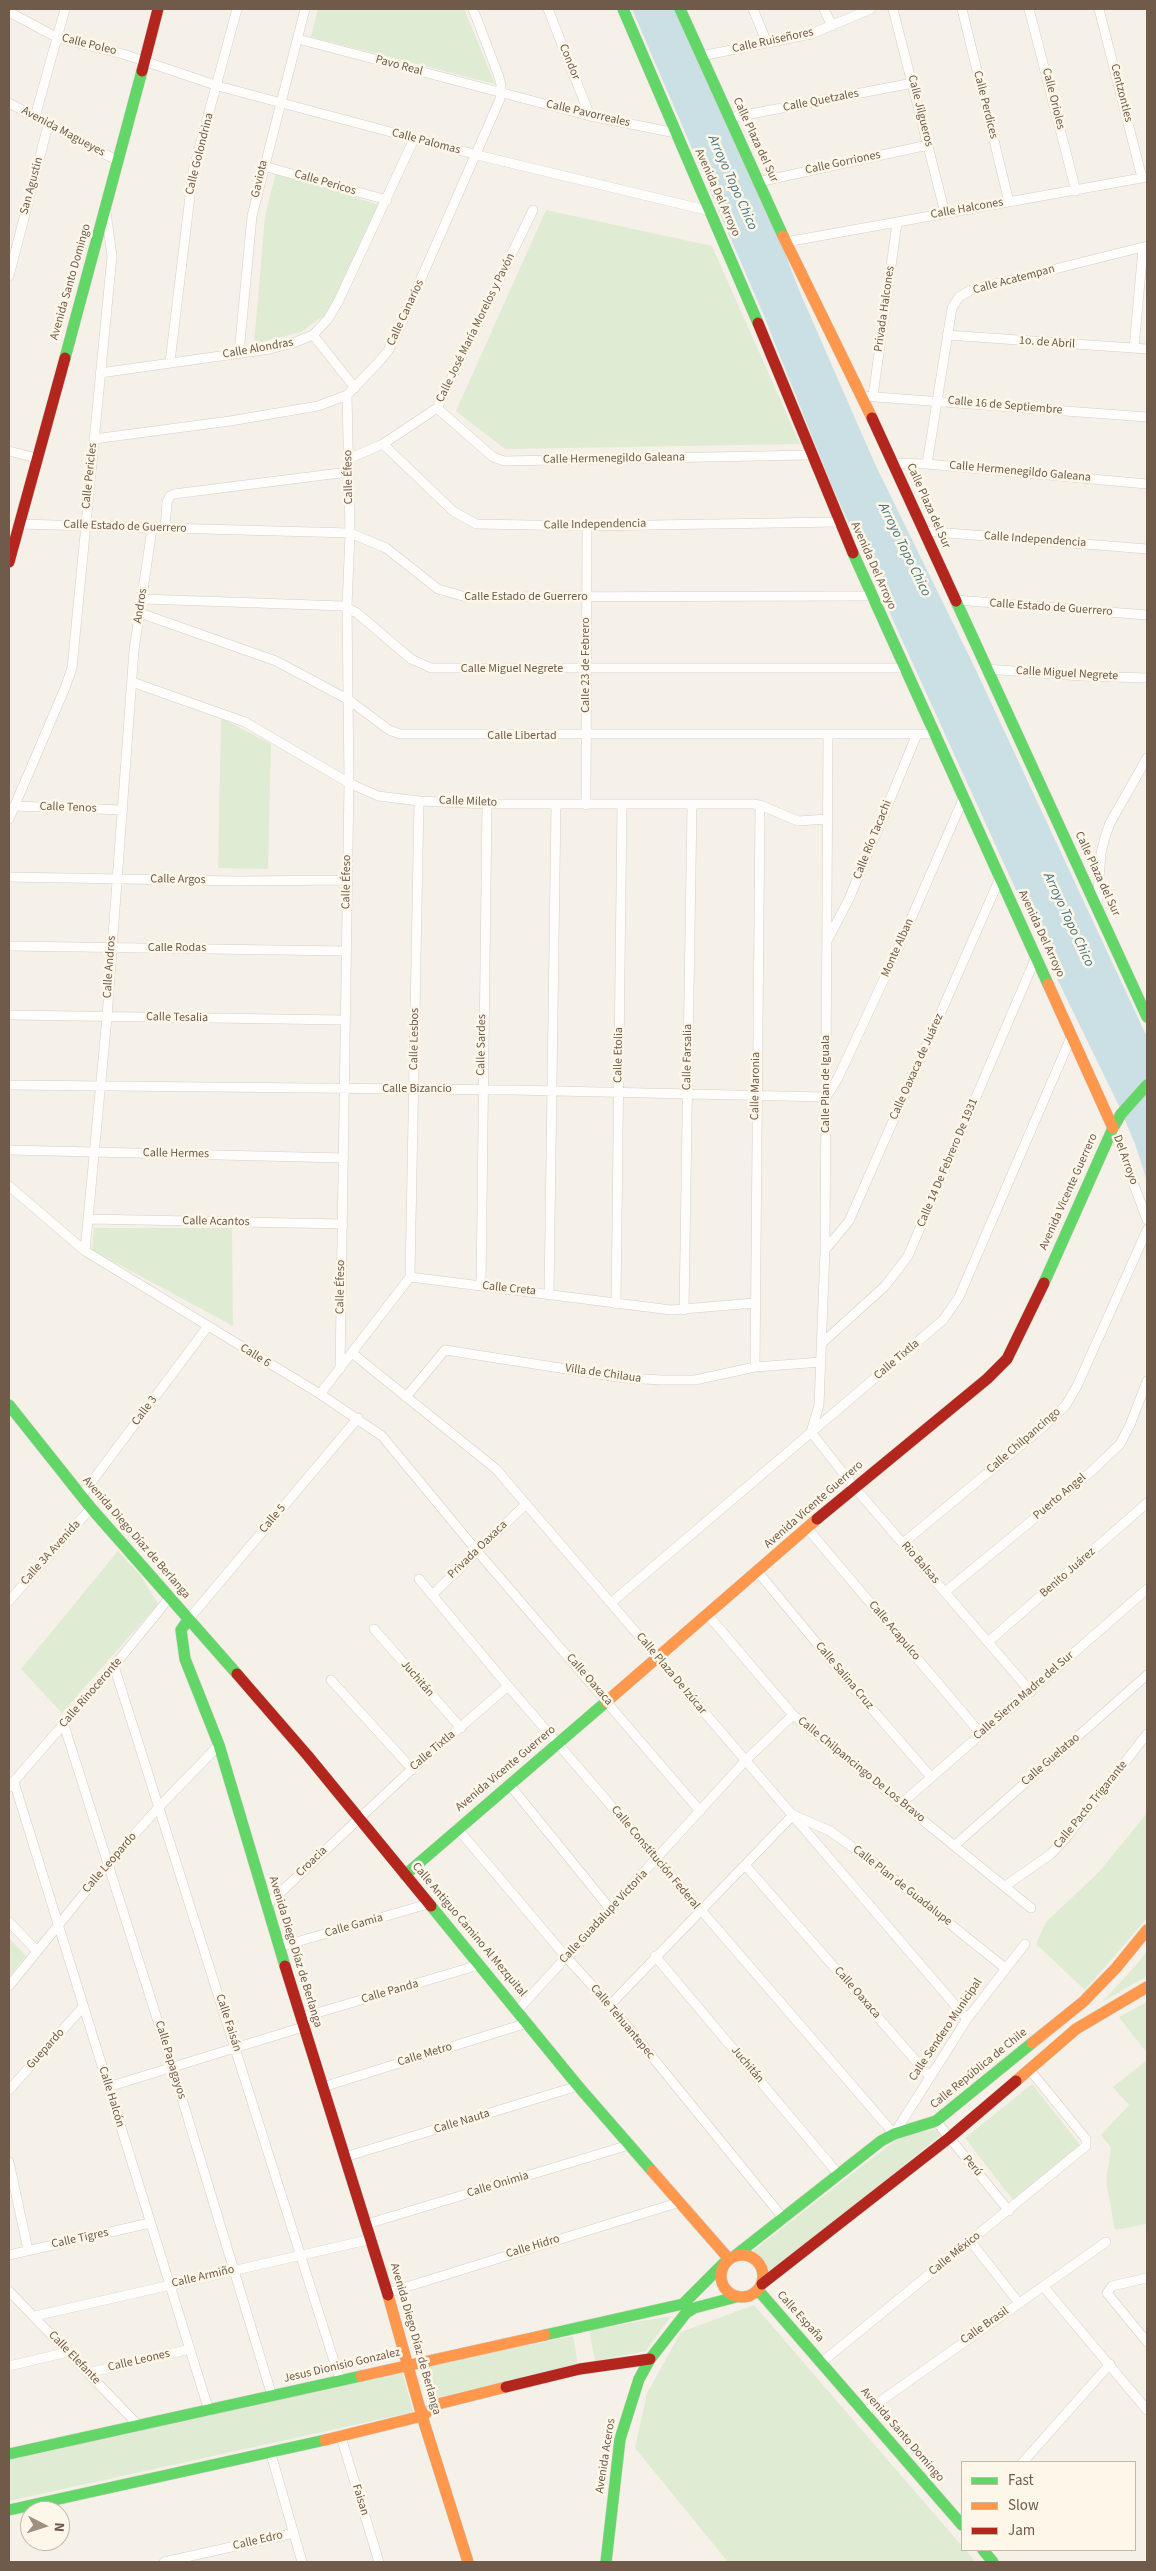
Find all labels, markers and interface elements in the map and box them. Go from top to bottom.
street label: Calle Ruiseñores [731,25,815,57]
street label: Calle Poleo [60,31,118,59]
street label: Condor [555,42,583,82]
street label: Pavo Real [374,53,424,79]
street label: Centzontles [1107,62,1135,124]
street label: Calle Orioles [1038,67,1068,131]
street label: Calle Perdices [970,69,1000,141]
street label: Calle Jilgueros [904,74,936,148]
street label: Calle Quetzales [782,87,860,115]
street label: Calle Plaza del Sur [729,95,781,185]
street label: Calle Pavorreales [545,97,631,131]
street label: Avenida Magueyes [19,104,107,160]
street label: Calle Golondrina [183,112,217,196]
street label: Calle Palomas [390,126,462,158]
water label: Arroyo Topo Chico [704,133,760,233]
street label: Avenida Del Arroyo [691,147,743,239]
street label: Calle Gorriones [804,148,882,178]
street label: San Agustin [17,156,47,216]
street label: Gaviota [249,159,271,199]
street label: Calle Pericos [292,167,358,199]
street label: Calle Halcones [930,196,1004,222]
street label: Avenida Santo Domingo [48,222,94,342]
street label: Calle José María Morelos y Pavón [433,251,519,405]
street label: Calle Acatempan [972,262,1056,298]
street label: Privada Halcones [872,265,898,353]
street label: Calle Canarios [384,278,428,348]
street label: 1o. de Abril [1019,334,1075,352]
street label: Calle Alondras [221,336,295,362]
street label: Calle 16 de Septiembre [947,394,1063,418]
street label: Calle Pericles [79,442,101,510]
street label: Calle Éfeso [341,450,357,504]
street label: Calle Hermenegildo Galeana [543,451,685,467]
street label: Calle Hermenegildo Galeana [949,459,1091,485]
street label: Calle Plaza del Sur [903,461,953,551]
water label: Arroyo Topo Chico [874,500,934,600]
street label: Calle Independencia [544,517,646,533]
street label: Calle Estado de Guerrero [63,518,187,536]
street label: Avenida Del Arroyo [847,520,899,612]
street label: Calle Independencia [983,529,1087,551]
street label: Andros [131,587,151,625]
street label: Calle Estado de Guerrero [464,590,588,604]
street label: Calle Estado de Guerrero [989,597,1113,619]
street label: Calle 23 de Febrero [579,617,593,713]
street label: Calle Miguel Negrete [461,662,563,676]
street label: Calle Miguel Negrete [1015,664,1119,684]
street label: Calle Libertad [487,729,557,743]
street label: Calle Mileto [439,794,497,810]
street label: Calle Río Tacachi [851,798,895,882]
street label: Calle Tenos [39,800,97,816]
street label: Calle Plaza del Sur [1071,829,1123,919]
street label: Calle Éfeso [339,855,355,909]
water label: Arroyo Topo Chico [1039,870,1097,970]
street label: Calle Argos [150,872,206,888]
street label: Avenida Del Arroyo [1014,888,1068,980]
street label: Monte Alban [879,916,917,980]
street label: Calle Andros [101,935,119,999]
street label: Calle Rodas [148,941,206,955]
street label: Calle Lesbos [407,1008,423,1070]
street label: Calle Tesalia [146,1010,208,1026]
street label: Calle Oaxaca de Juárez [887,1012,947,1122]
street label: Calle Sardes [474,1014,490,1076]
street label: Calle Farsalia [680,1024,696,1090]
street label: Calle Etolia [611,1027,627,1083]
street label: Calle Plan de Iguala [819,1035,833,1133]
street label: Calle Maronia [748,1052,764,1120]
street label: Calle Bizancio [382,1082,452,1096]
street label: Calle 14 De Febrero De 1931 [914,1097,982,1229]
street label: Avenida Vicente Guerrero [1037,1131,1101,1253]
street label: Del Arroyo [1109,1133,1141,1187]
street label: Calle Hermes [143,1146,209,1162]
street label: Calle Acantos [182,1214,250,1230]
street label: Calle Éfeso [333,1260,349,1314]
street label: Calle Creta [481,1279,537,1299]
street label: Calle Tixtla [871,1337,923,1383]
street label: Calle 6 [237,1341,273,1371]
street label: Villa de Chilaua [564,1362,642,1386]
street label: Calle 3 [129,1393,161,1429]
street label: Calle Chilpancingo [984,1405,1064,1477]
street label: Avenida Vicente Guerrero [762,1458,866,1552]
street label: Puerto Angel [1031,1471,1089,1523]
street label: Avenida Diego Díaz de Berlanga [79,1474,193,1602]
street label: Calle 5 [257,1502,289,1536]
street label: Calle 3A Avenida [18,1518,84,1588]
street label: Privada Oaxaca [445,1518,511,1582]
street label: Rio Balsas [898,1539,942,1587]
street label: Benito Juárez [1037,1545,1099,1601]
street label: Calle Acapulco [865,1598,923,1664]
street label: Calle Plaza De Izúcar [633,1630,709,1718]
street label: Calle Salina Cruz [812,1639,876,1713]
street label: Calle Sierra Madre del Sur [971,1649,1077,1743]
street label: Calle Oaxaca [563,1651,615,1709]
street label: Calle Rinoceronte [57,1655,125,1731]
street label: Juchitán [397,1658,437,1700]
street label: Calle Chilpancingo De Los Bravo [794,1714,928,1826]
street label: Avenida Vicente Guerrero [453,1723,559,1815]
street label: Calle Tixtla [407,1728,459,1774]
street label: Calle Guelatao [1019,1731,1083,1789]
street label: Calle Pacto Trigarante [1051,1758,1131,1852]
street label: Calle Constitución Federal [607,1803,703,1913]
street label: Calle Leopardo [80,1830,140,1896]
street label: Calle Plan de Guadalupe [849,1843,955,1929]
street label: Croacia [293,1844,331,1880]
street label: Calle Antiguo Camino Al Mezquital [409,1860,529,2000]
street label: Calle Guadalupe Victoria [557,1867,651,1967]
street label: Avenida Diego Díaz de Berlanga [265,1875,325,2029]
street label: Calle Gamia [323,1911,385,1941]
street label: Calle Oaxaca [831,1964,883,2022]
street label: Calle Sendero Municipal [906,1976,986,2084]
street label: Calle Panda [360,1977,420,2007]
street label: Calle Tehuantepec [587,1982,657,2062]
street label: Calle Faisán [212,1992,244,2054]
street label: Calle Papagayos [151,2019,189,2101]
street label: Guepardo [24,2026,68,2072]
street label: Calle República de Chile [928,2026,1030,2112]
street label: Calle Metro [396,2040,454,2070]
street label: Juchitán [727,2044,767,2086]
street label: Calle Halcón [95,2065,127,2129]
street label: Calle Nauta [432,2107,492,2137]
street label: Perú [959,2152,985,2180]
street label: Calle Onimia [465,2169,531,2201]
street label: Calle Tigres [50,2226,110,2252]
street label: Calle México [926,2229,984,2279]
street label: Calle Hidro [504,2232,562,2262]
street label: Avenida Diego Díaz de Berlanga [386,2261,444,2417]
street label: Calle Armiño [170,2263,236,2291]
street label: Calle España [773,2288,827,2346]
street label: Calle Brasil [958,2304,1012,2348]
street label: Calle Elefante [45,2328,103,2388]
street label: Jesus Dionisio Gonzalez [282,2346,402,2386]
street label: Calle Leones [107,2347,171,2375]
street label: Avenida Santo Domingo [857,2385,947,2485]
street label: Avenida Aceros [593,2417,619,2495]
legend [961,2461,1136,2551]
text: Fast [1008,2470,1034,2491]
street label: Faisan [348,2483,372,2517]
text: Slow [1008,2495,1039,2516]
north arrow [20,2501,70,2551]
text: Jam [1008,2520,1035,2541]
text: N [49,2522,69,2533]
street label: Calle Edro [232,2528,284,2554]

